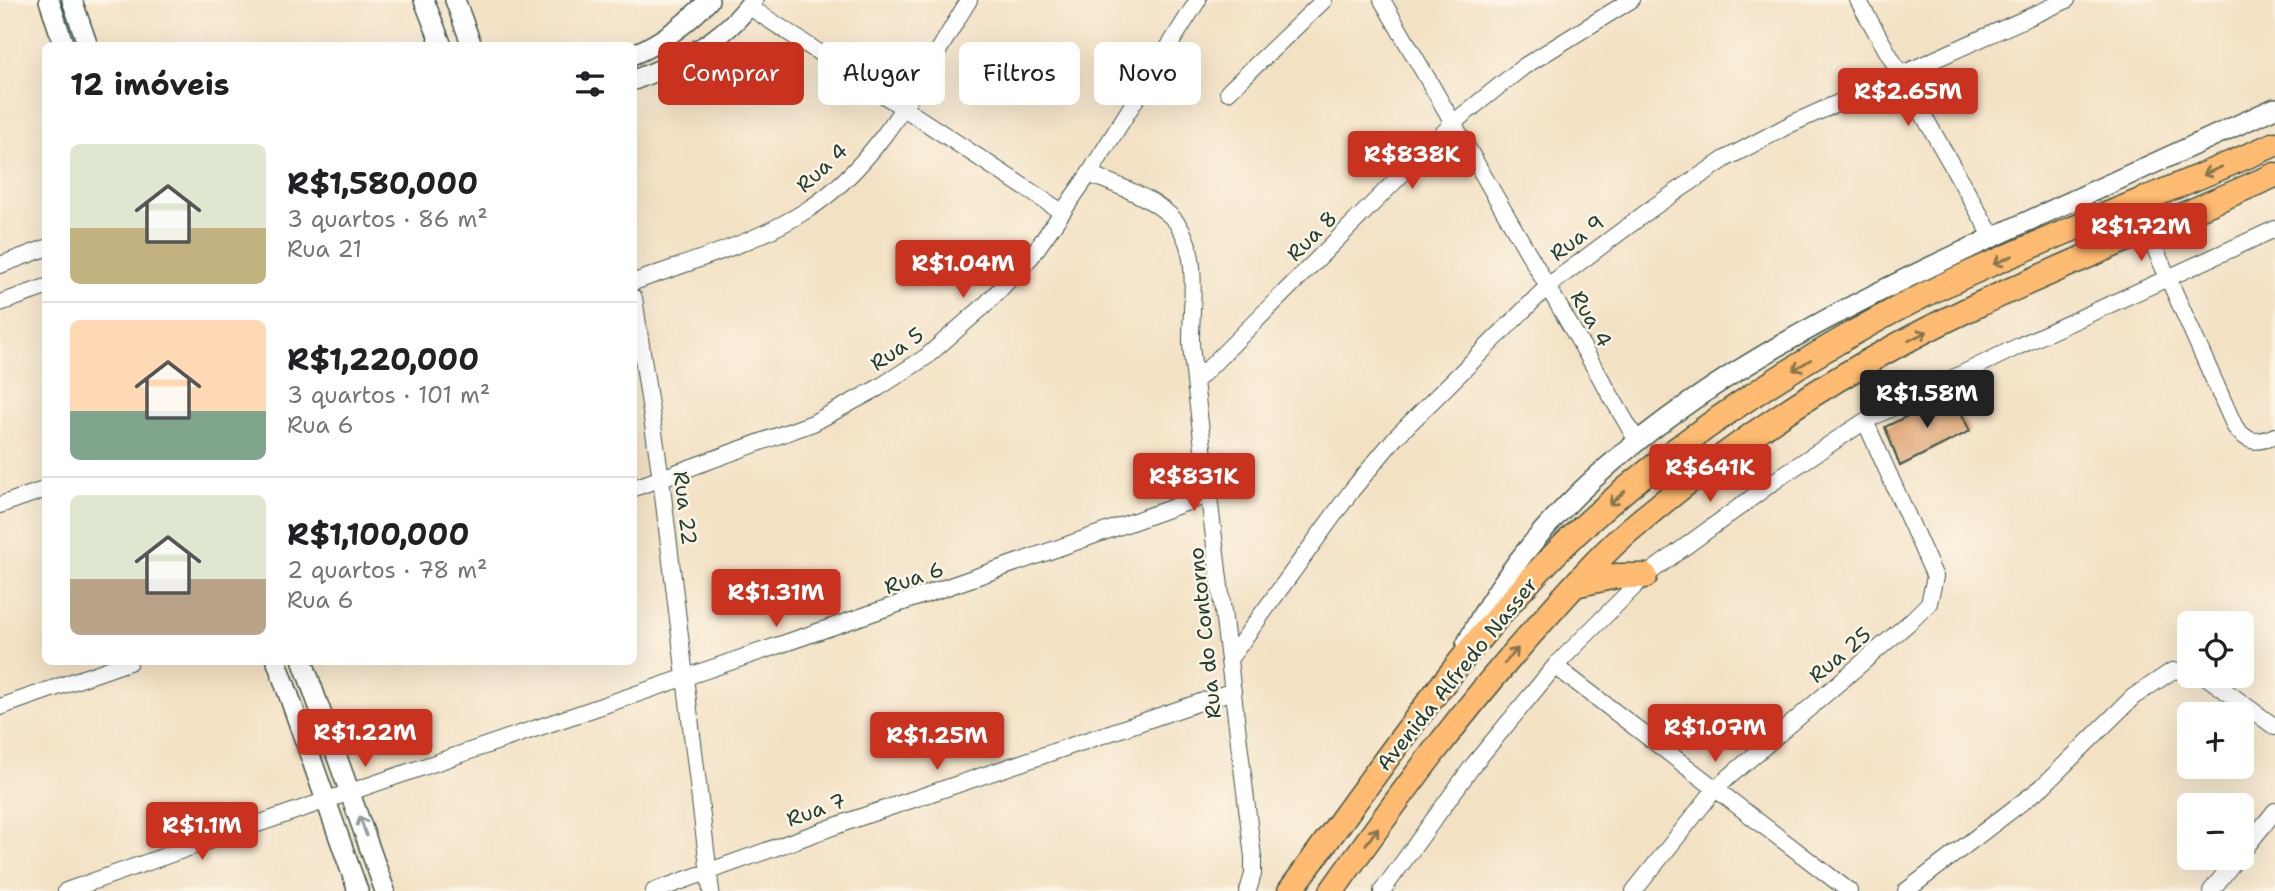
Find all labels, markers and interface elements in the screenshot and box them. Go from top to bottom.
chip: Comprar [658,42,804,105]
chip: Alugar [818,42,945,105]
chip: Filtros [959,42,1080,105]
chip: Novo [1094,42,1201,105]
text: 12 imóveis [70,64,230,105]
icon: filters [571,65,609,103]
pin: R$2.65M [1843,68,1973,128]
text: R$2.65M [1854,76,1962,106]
pin: R$838K [1355,132,1469,191]
street label: Rua 4 [790,137,854,199]
text: R$838K [1364,139,1460,169]
text: R$1,580,000 [287,163,478,204]
one-way arrow [2202,165,2224,178]
icon: home [126,172,210,256]
text: 3 quartos · 86 m² [287,204,488,234]
pin: R$1.72M [2076,204,2206,263]
street label: Rua 8 [1281,205,1343,267]
street label: Rua 9 [1544,209,1610,267]
text: R$1.72M [2091,211,2191,241]
text: Rua 21 [287,234,362,264]
pin: R$1.04M [898,240,1028,300]
text: R$1.04M [911,248,1015,278]
one-way arrow [1993,254,2014,267]
street label: Rua 4 [1564,286,1618,352]
street label: Rua 5 [865,321,929,377]
one-way arrow [1907,328,1928,342]
text: R$1,220,000 [287,339,479,380]
icon: home [126,348,210,432]
one-way arrow [1792,359,1812,373]
pin: R$1.58M [1862,370,1992,430]
text: R$1.58M [1876,378,1978,408]
text: 3 quartos · 101 m² [287,380,490,410]
text: Rua 6 [287,410,354,440]
pin: R$641K [1653,444,1767,504]
text: R$641K [1665,452,1755,482]
pin: R$831K [1137,454,1251,513]
text: R$831K [1149,461,1239,491]
street label: Rua 22 [667,469,703,547]
one-way arrow [1609,490,1626,507]
text: R$1,100,000 [287,514,469,555]
icon: home [126,523,210,607]
street label: Rua do Contorno [1182,546,1228,720]
text: 2 quartos · 78 m² [287,555,488,585]
street label: Rua 6 [881,555,947,601]
pin: R$1.31M [711,570,841,629]
street label: Avenida Alfredo Nasser [1370,571,1544,777]
text: R$1.31M [728,577,824,607]
text: Rua 6 [287,585,354,615]
map controls [2177,611,2254,870]
button: locate [2177,611,2254,688]
street label: Rua 25 [1803,621,1877,689]
one-way arrow [1503,647,1519,665]
button: + [2177,702,2254,779]
pin: R$1.07M [1650,704,1780,764]
pin: R$1.22M [300,710,430,769]
pin: R$1.25M [872,712,1002,772]
text: R$1.07M [1664,712,1766,742]
text: R$1.22M [313,717,417,747]
text: R$1.25M [886,720,988,750]
street label: Rua 7 [783,786,849,834]
button: − [2177,793,2254,870]
pin: R$1.1M [145,802,259,862]
text: R$1.1M [162,810,242,840]
one-way arrow [356,816,368,838]
one-way arrow [1364,826,1379,845]

